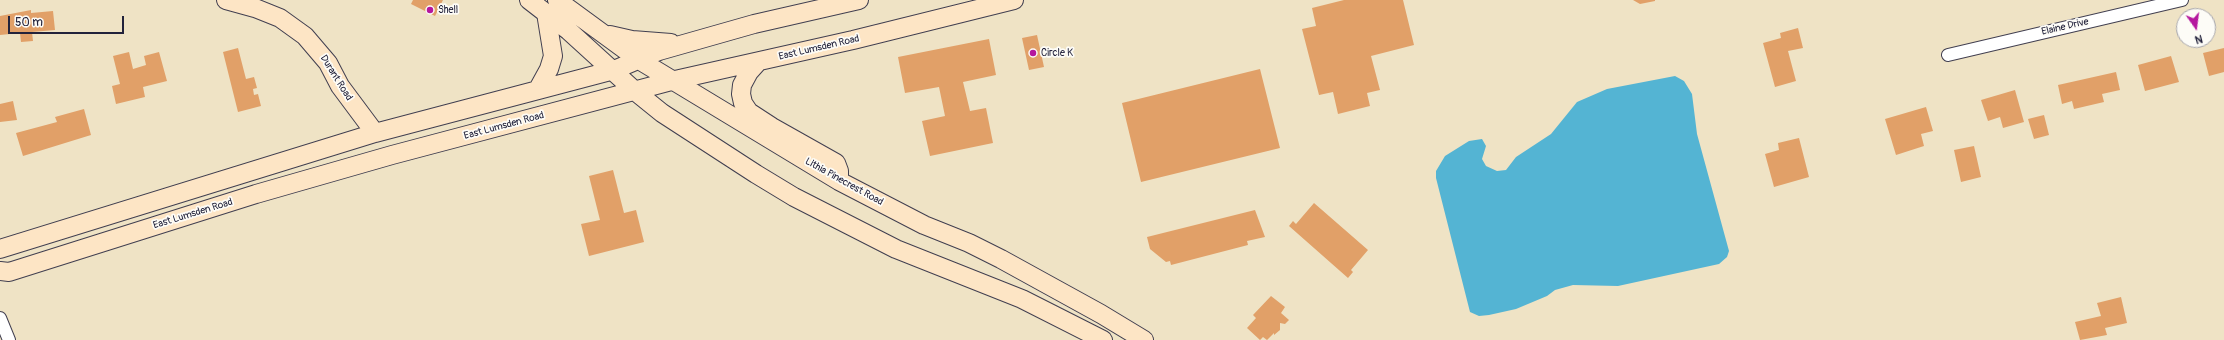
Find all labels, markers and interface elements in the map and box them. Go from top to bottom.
place label: Shell [438,4,458,16]
marker: Shell [425,5,435,15]
scale bar [10,8,126,34]
north arrow [2176,8,2216,48]
text: 50 m [15,15,43,30]
street label: Elaine Drive [2040,16,2090,38]
text: N [2194,32,2204,46]
street label: East Lumsden Road [778,33,860,63]
place label: Circle K [1041,47,1073,59]
marker: Circle K [1028,48,1038,58]
street label: Durant Road [317,53,355,103]
street label: East Lumsden Road [463,110,545,142]
street label: Lithia Pinecrest Road [803,156,885,208]
street label: East Lumsden Road [152,196,234,232]

